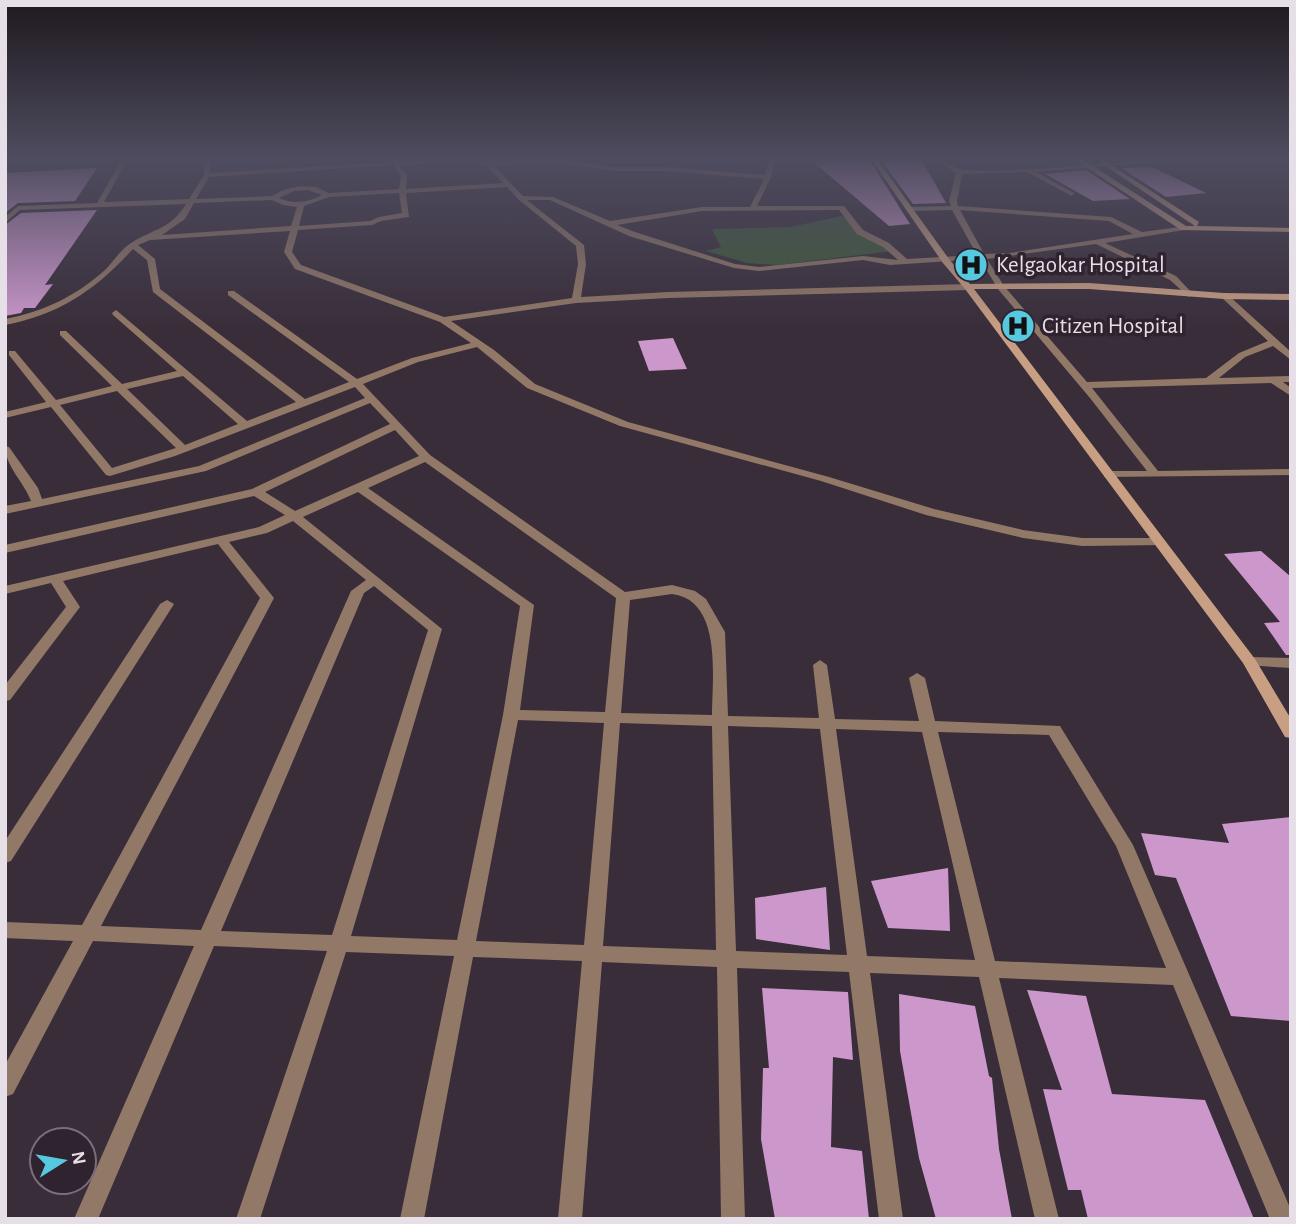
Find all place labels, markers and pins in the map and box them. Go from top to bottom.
hospital icon: Kelgaokar Hospital [952,246,990,284]
place label: Kelgaokar Hospital [996,254,1165,277]
hospital icon: Citizen Hospital [999,307,1037,345]
place label: Citizen Hospital [1042,315,1184,338]

